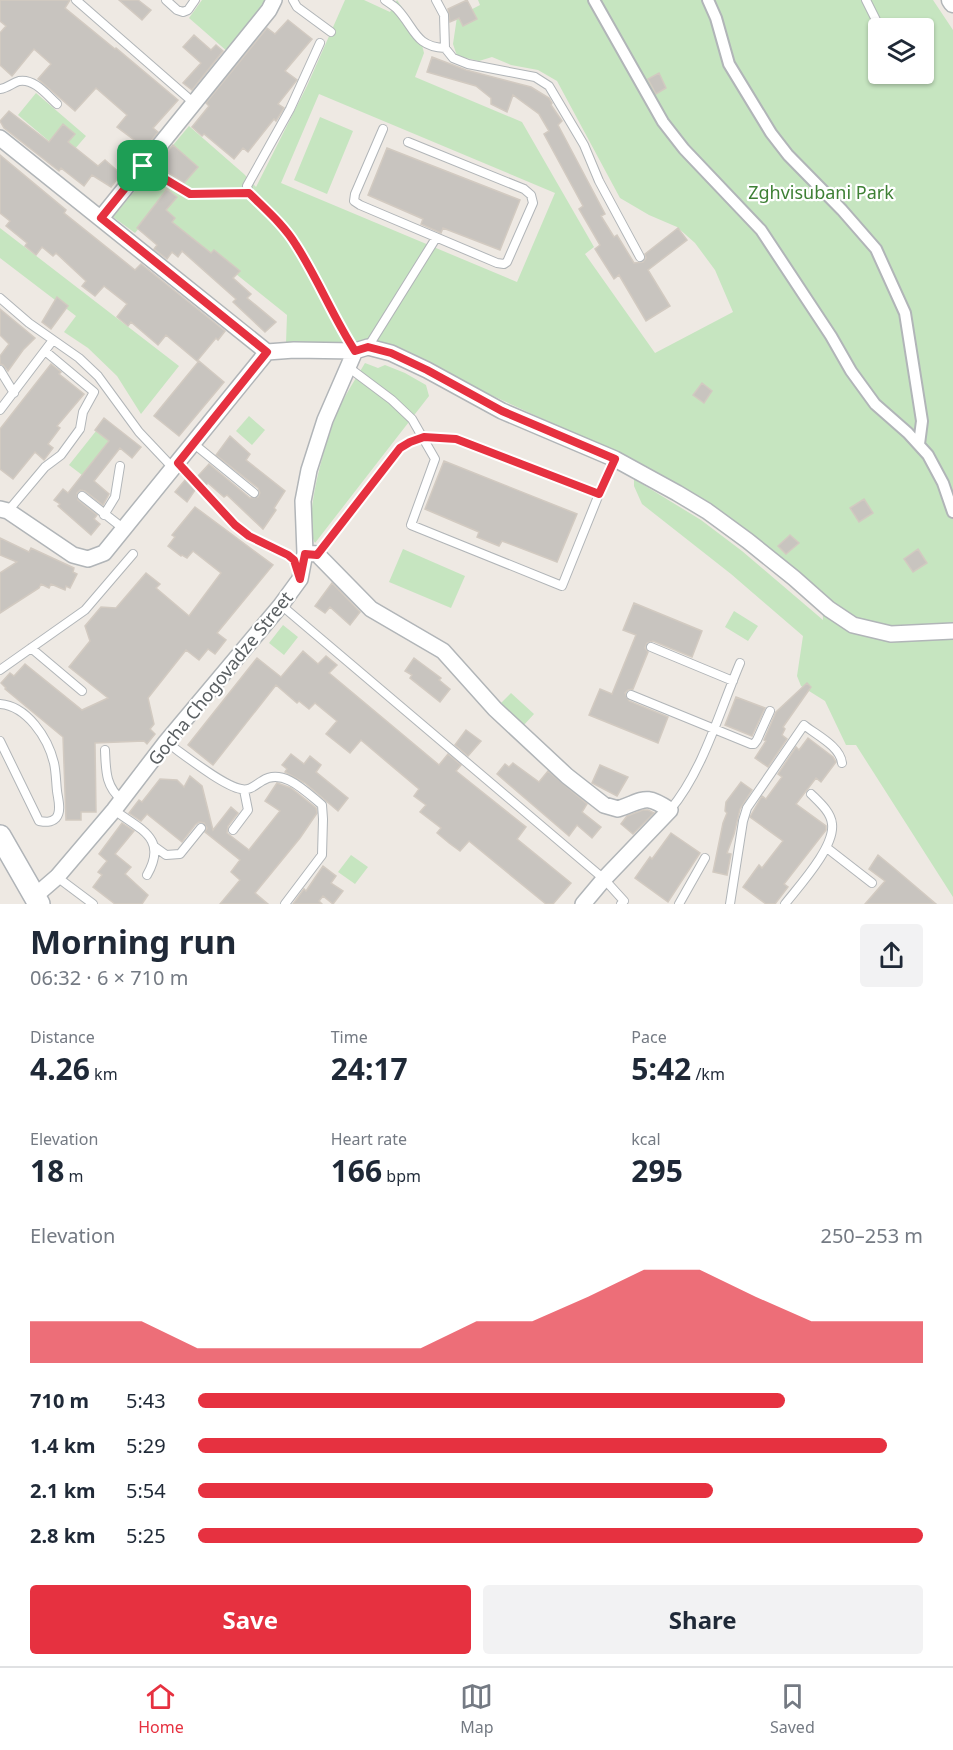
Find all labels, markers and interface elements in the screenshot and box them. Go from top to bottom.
map controls [868,18,934,84]
button: layers [868,18,934,84]
pin [117,140,168,191]
icon: arrive [126,149,159,182]
park label: Zghvisubani Park [748,180,894,204]
street label: Gocha Chogovadze Street [142,586,298,770]
text: Morning run [30,919,236,964]
button: share [860,924,923,987]
text: 06:32 · 6 × 710 m [30,964,188,991]
text: Distance [30,1026,95,1048]
text: Time [331,1026,368,1048]
text: Pace [631,1026,667,1048]
text: 4.26 [30,1048,90,1089]
text: 24:17 [331,1048,408,1089]
text: 5:42 [631,1048,691,1089]
text: km [90,1063,118,1085]
text: /km [691,1063,725,1085]
text: Elevation [30,1128,98,1150]
text: Heart rate [331,1128,407,1150]
text: kcal [631,1128,661,1150]
text: 18 [30,1150,64,1191]
text: 166 [331,1150,382,1191]
text: 295 [631,1150,683,1191]
text: m [64,1165,83,1187]
text: bpm [382,1165,421,1187]
text: Elevation [30,1222,115,1249]
text: 250–253 m [820,1222,923,1249]
text: 710 m [30,1387,89,1414]
text: 5:43 [126,1387,166,1414]
text: 1.4 km [30,1432,96,1459]
text: 5:29 [126,1432,166,1459]
text: 2.1 km [30,1477,96,1504]
text: 5:54 [126,1477,166,1504]
text: 2.8 km [30,1522,96,1549]
text: 5:25 [126,1522,166,1549]
button: Save [30,1585,471,1654]
button: Share [483,1585,923,1654]
tab: Home [138,1680,184,1738]
tab: Map [460,1680,494,1738]
tab: Saved [770,1680,815,1738]

